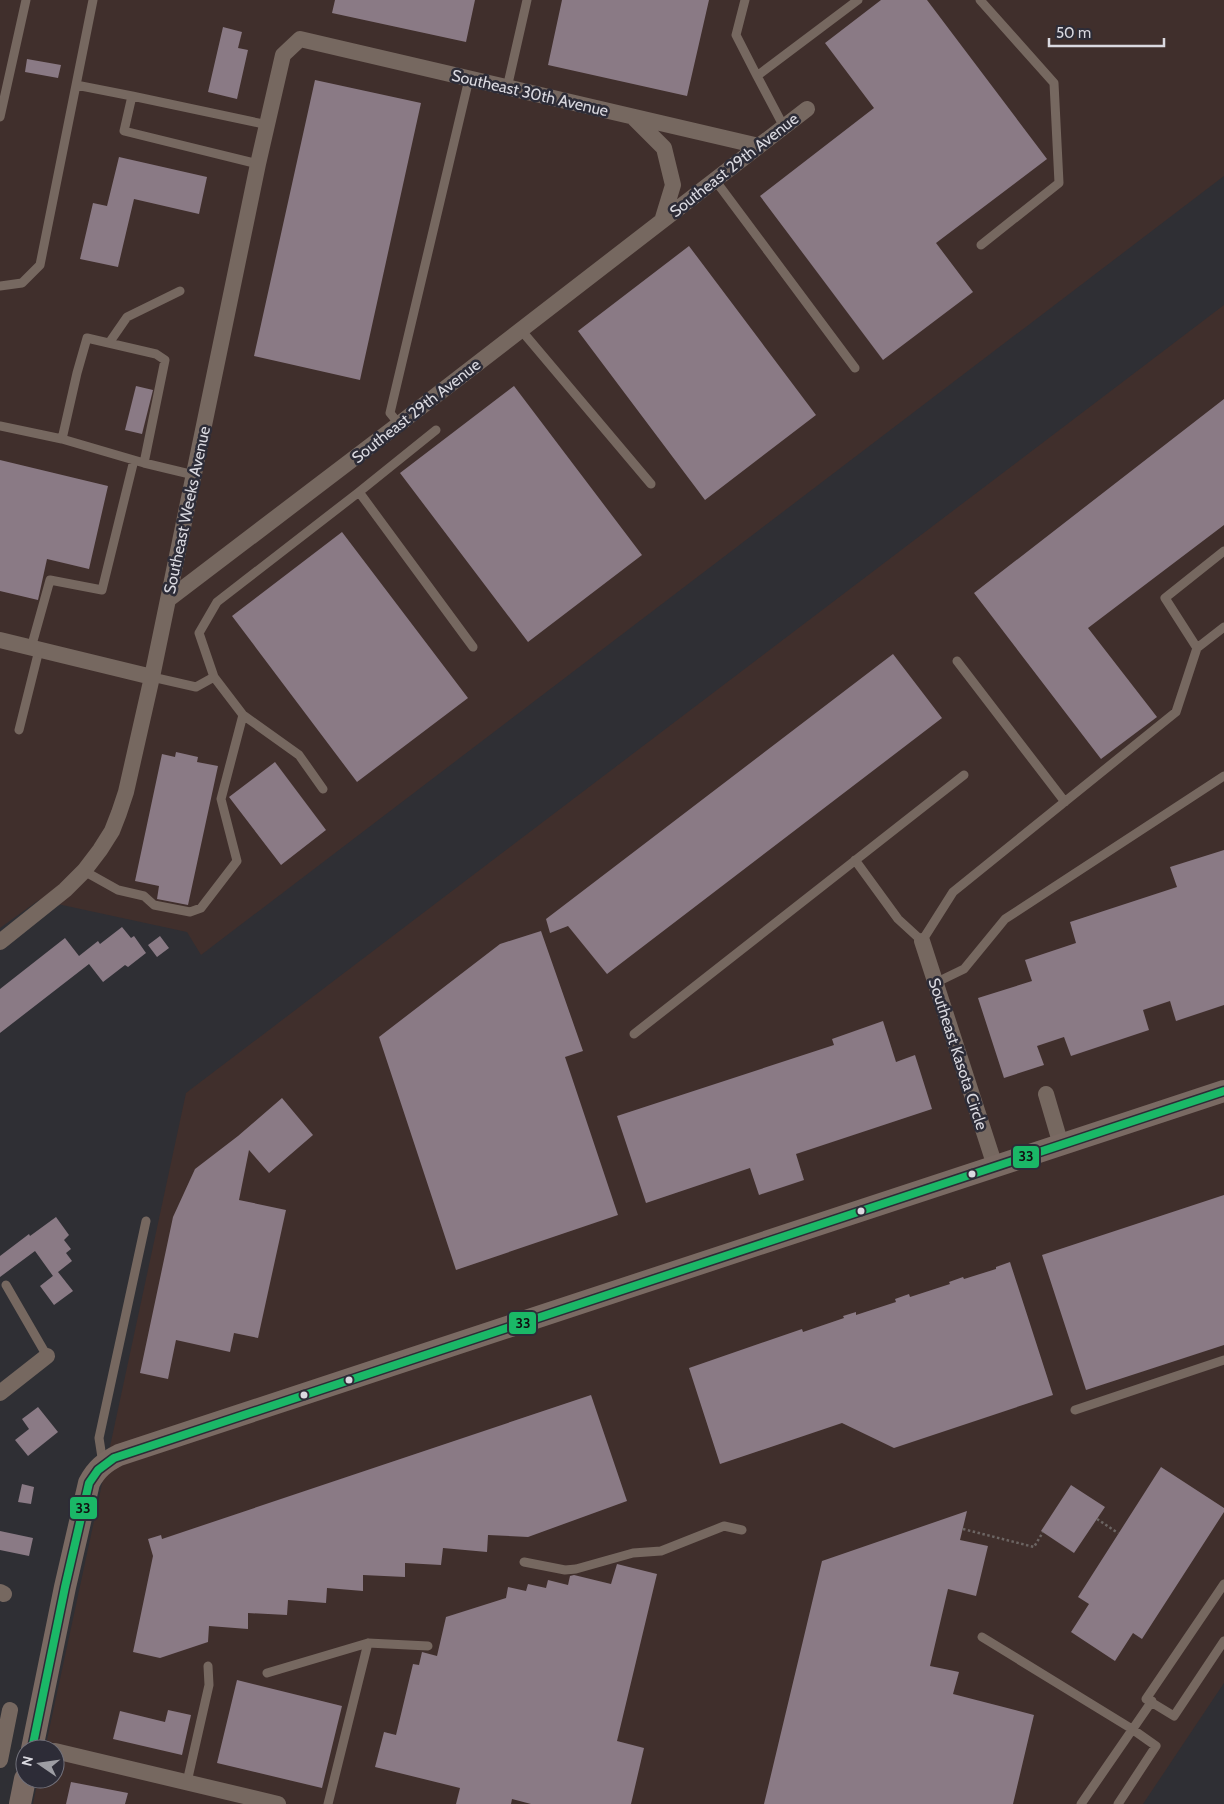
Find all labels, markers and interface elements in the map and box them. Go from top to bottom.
scale bar [1049,15,1164,47]
text: 50 m [1056,24,1091,42]
street label: Southeast 30th Avenue [450,66,610,120]
street label: Southeast 29th Avenue [666,109,802,221]
street label: Southeast 29th Avenue [348,355,484,467]
street label: Southeast Weeks Avenue [160,424,214,596]
street label: Southeast Kasota Circle [924,976,992,1132]
line badge: 33 [1012,1145,1040,1169]
text: 33 [1018,1147,1034,1165]
unlabelled marker [967,1169,977,1179]
unlabelled marker [856,1206,866,1216]
line badge: 33 [508,1311,537,1335]
text: 33 [515,1314,531,1332]
unlabelled marker [344,1375,354,1385]
unlabelled marker [299,1390,309,1400]
line badge: 33 [69,1496,98,1520]
text: 33 [75,1499,91,1517]
north arrow [15,1739,65,1789]
text: N [17,1754,37,1768]

